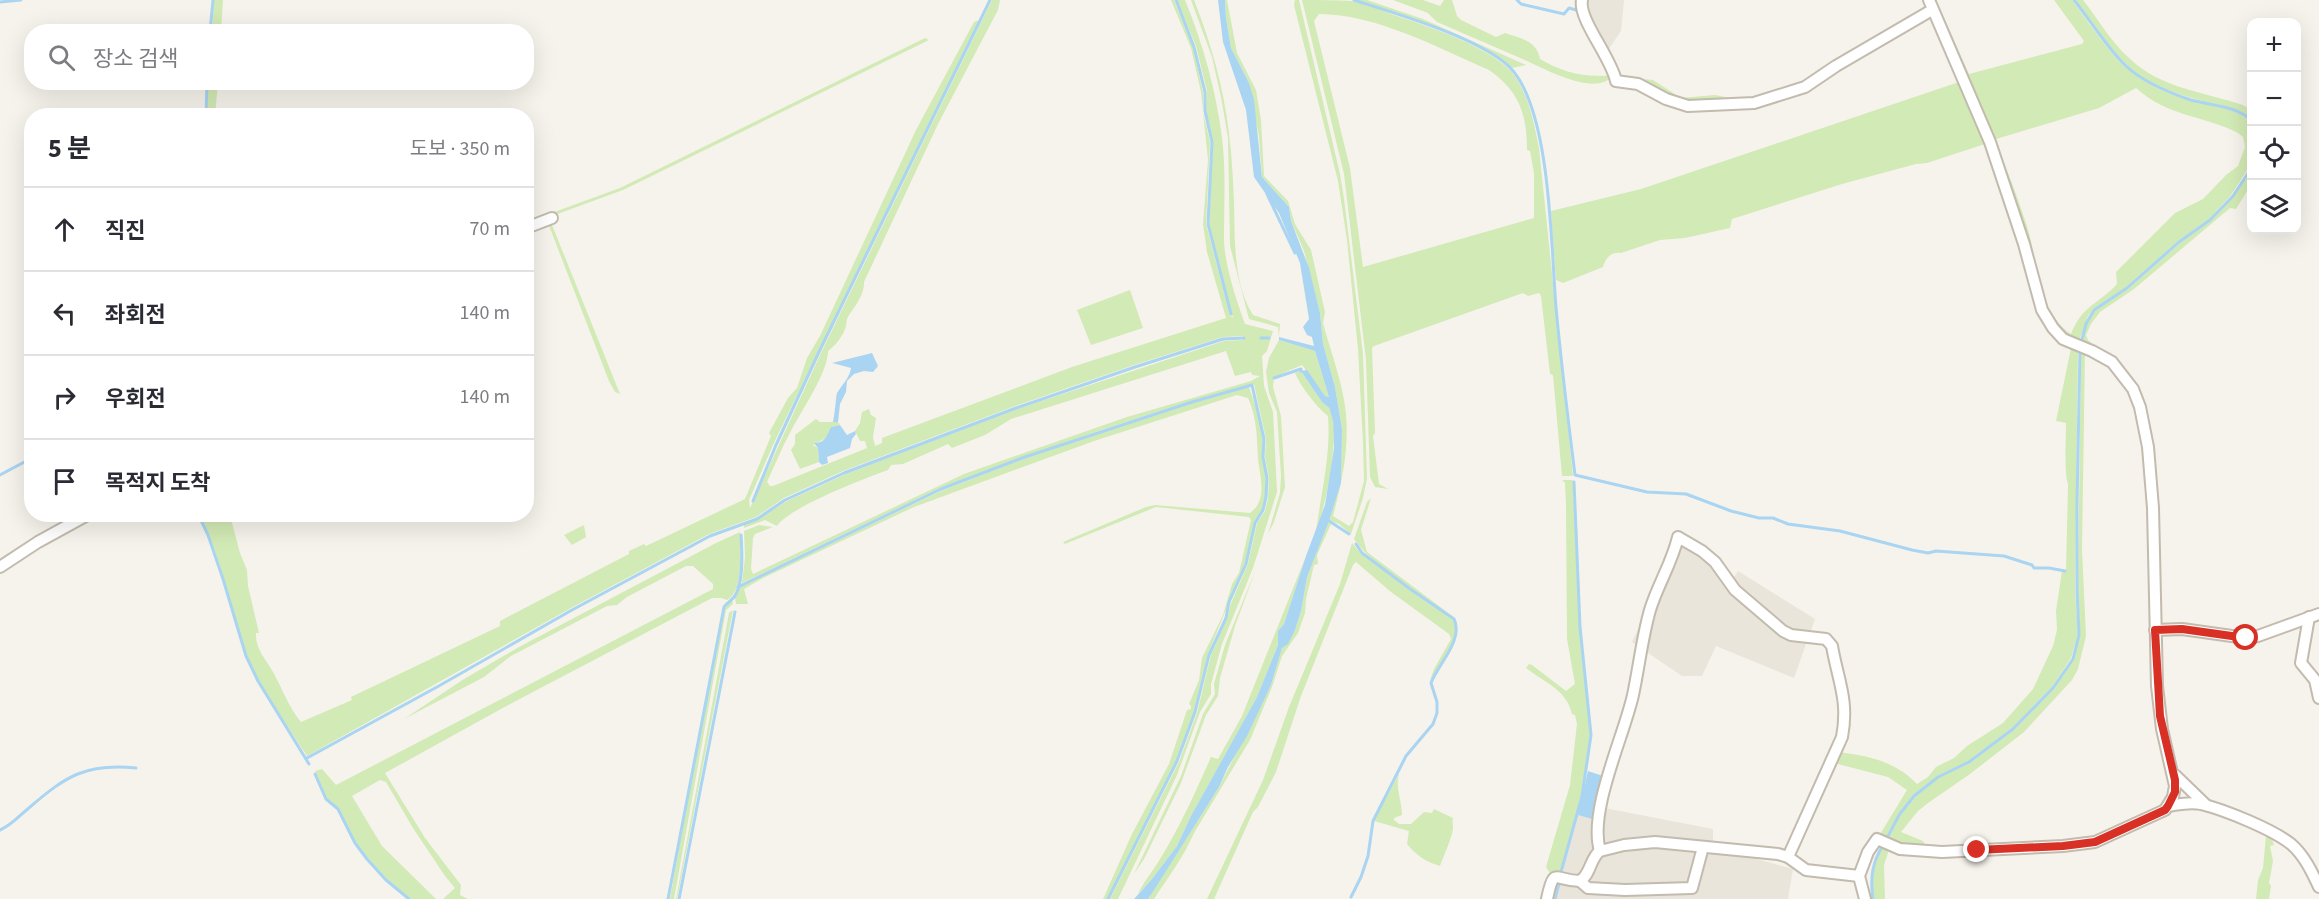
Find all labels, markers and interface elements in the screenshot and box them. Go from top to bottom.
map controls [2247,18,2301,234]
button: + [2247,18,2301,72]
search box [24,24,534,90]
icon: search [45,41,78,74]
text: 장소 검색 [93,43,178,75]
button: − [2247,72,2301,126]
button: locate [2247,126,2301,180]
text: 5 분 [48,130,91,167]
text: 도보 · 350 m [410,135,510,163]
button: layers [2247,180,2301,234]
icon: ahead [48,213,81,246]
text: 직진 [105,215,145,247]
text: 70 m [470,215,510,243]
icon: left [48,297,81,330]
text: 좌회전 [105,299,166,331]
text: 140 m [460,299,510,327]
icon: right [48,381,81,414]
text: 우회전 [105,383,166,415]
text: 140 m [460,383,510,411]
icon: arrive [48,465,81,498]
text: 목적지 도착 [105,467,211,499]
route start [2232,624,2258,650]
route end [1963,836,1989,862]

